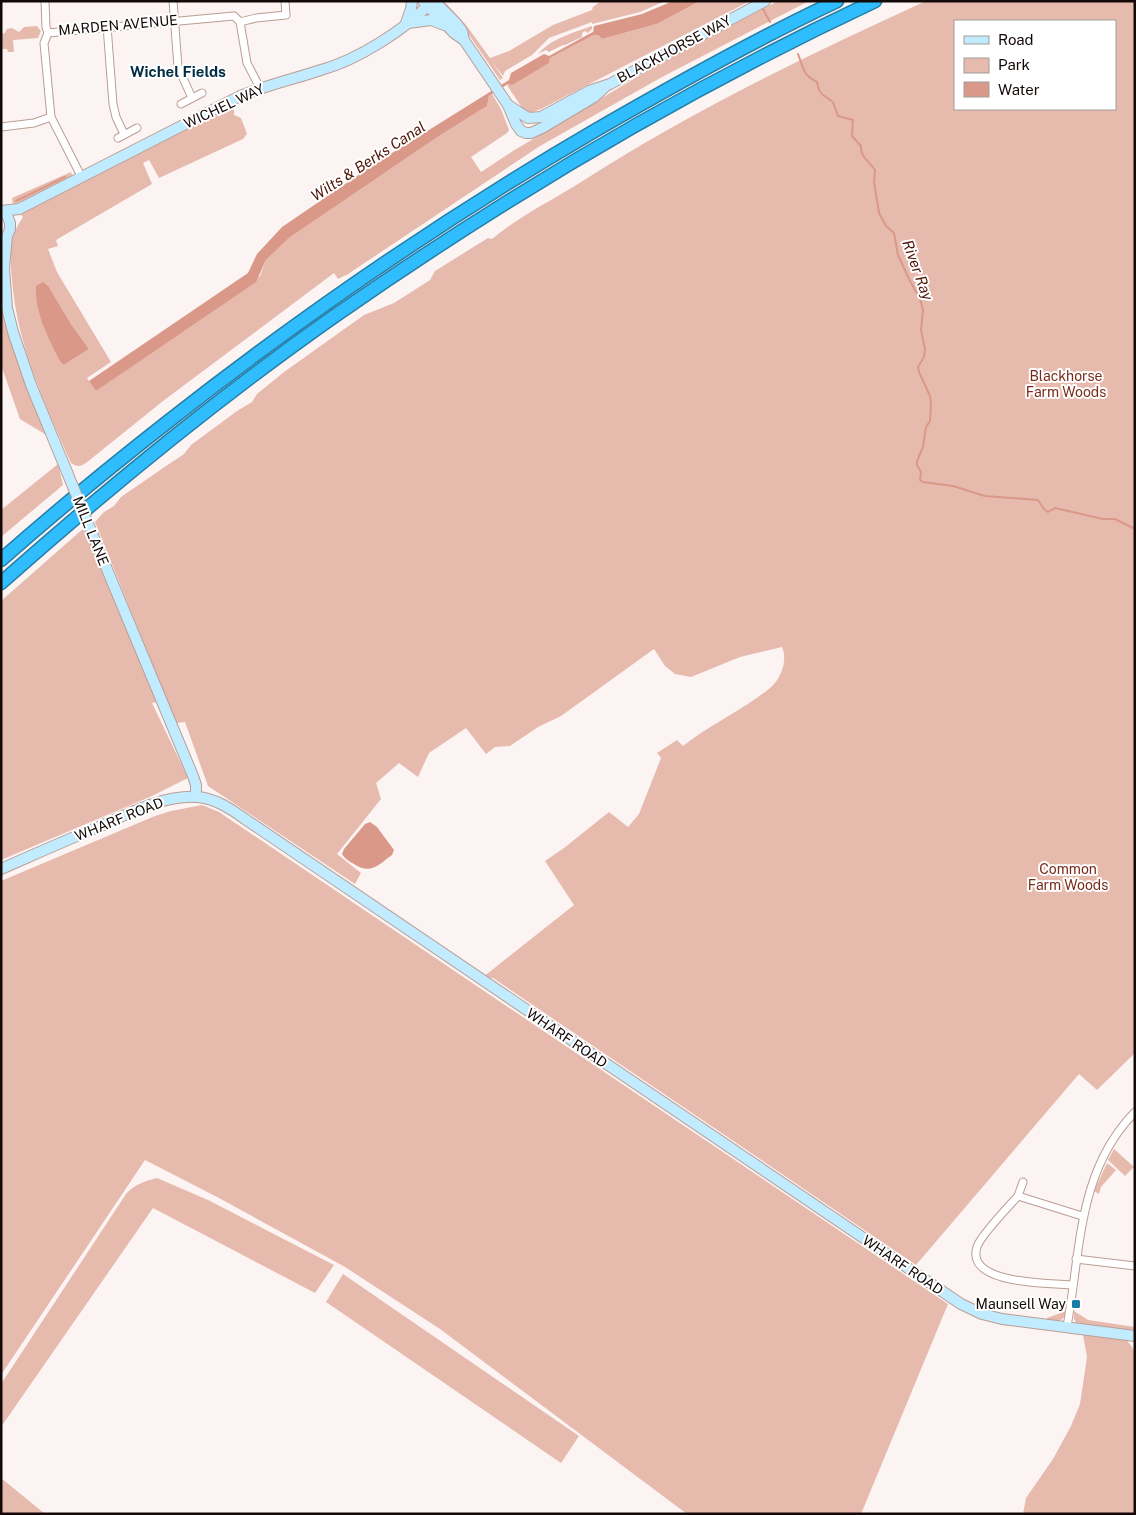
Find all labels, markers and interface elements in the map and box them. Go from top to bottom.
street label: MARDEN AVENUE [58,12,178,38]
street label: BLACKHORSE WAY [614,12,734,86]
legend [954,20,1116,110]
text: Road [998,31,1034,48]
text: Park [998,56,1030,73]
district label: Wichel Fields [130,63,226,80]
street label: WICHEL WAY [181,80,267,132]
text: Water [998,81,1040,98]
water label: Wilts & Berks Canal [308,118,428,204]
water label: River Ray [899,238,937,303]
park label: Blackhorse Farm Woods [1026,368,1106,400]
street label: MILL LANE [70,494,112,568]
street label: WHARF ROAD [72,794,166,844]
park label: Common Farm Woods [1028,861,1108,893]
street label: WHARF ROAD [524,1005,610,1071]
street label: WHARF ROAD [860,1232,946,1298]
place label: Maunsell Way [976,1296,1066,1312]
marker: Maunsell Way [1070,1298,1082,1310]

